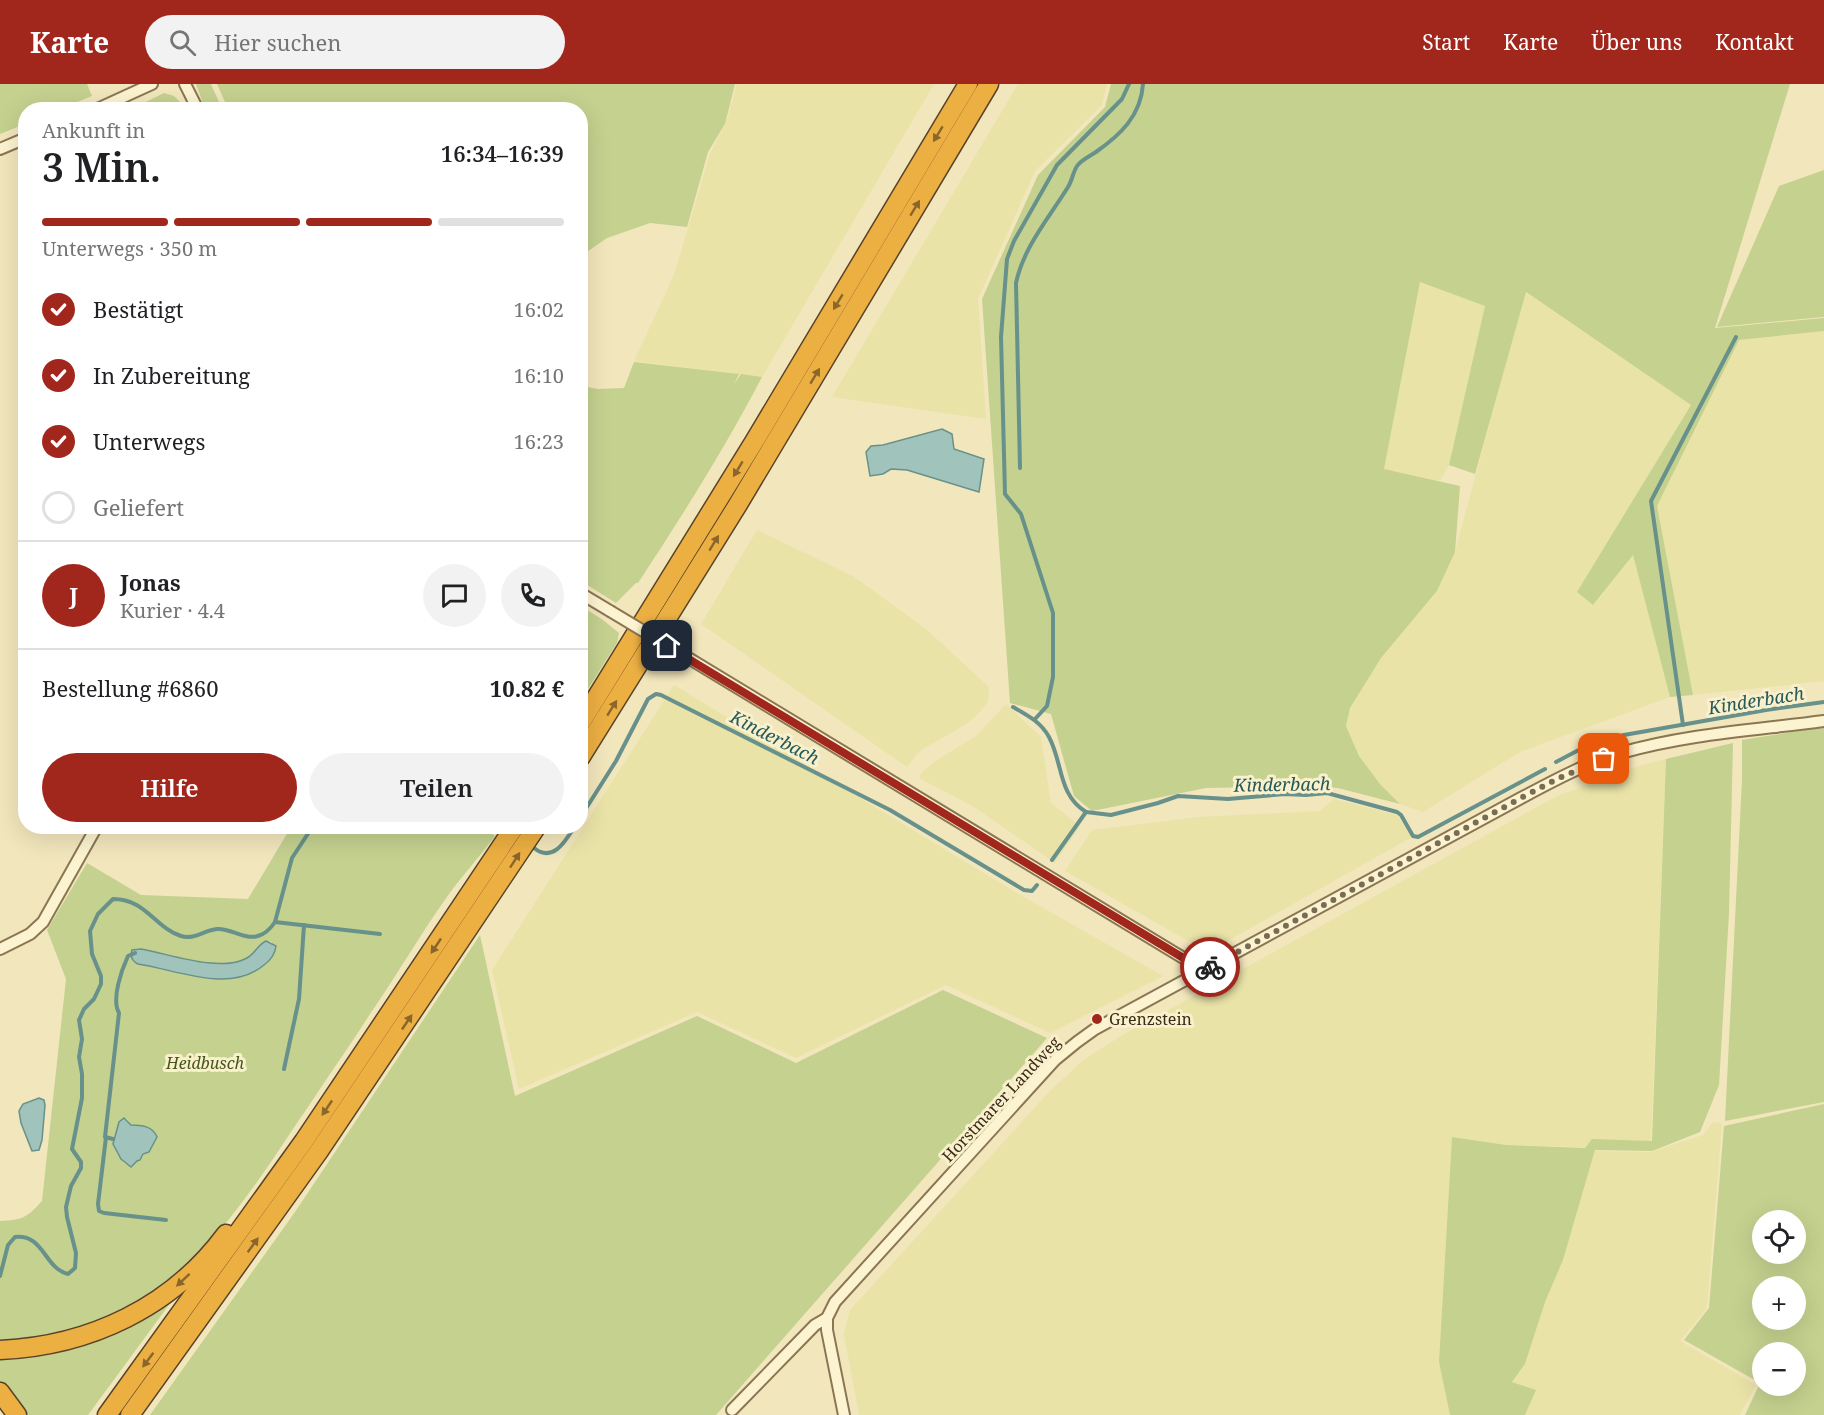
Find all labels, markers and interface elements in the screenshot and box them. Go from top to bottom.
search box [145,15,565,69]
text: Karte [30,23,109,61]
icon: search [166,26,199,59]
text: Hier suchen [214,27,341,57]
text: Start [1422,28,1470,56]
text: Karte [1503,28,1558,56]
text: Über uns [1591,28,1682,56]
text: Kontakt [1715,28,1794,56]
text: Ankunft in [42,117,145,144]
one-way arrow [933,126,943,143]
text: 16:34–16:39 [441,138,564,168]
text: 3 Min. [42,140,161,193]
one-way arrow [910,200,921,216]
text: Unterwegs · 350 m [42,235,217,262]
icon: check [42,293,75,326]
text: Bestätigt [93,294,184,324]
one-way arrow [833,294,844,310]
text: 16:02 [514,296,564,323]
icon: check [42,359,75,392]
text: In Zubereitung [93,360,250,390]
text: 16:10 [514,362,564,389]
one-way arrow [810,368,821,384]
icon: check [42,425,75,458]
text: Unterwegs [93,426,205,456]
text: 16:23 [514,428,564,455]
one-way arrow [732,461,743,477]
text: Geliefert [93,492,184,522]
one-way arrow [709,534,720,551]
button: chat [423,564,486,627]
button: phone [501,564,564,627]
text: Jonas [120,567,181,597]
text: J [69,580,78,610]
text: Kurier · 4.4 [120,597,225,624]
pin [641,620,692,671]
icon: home [650,629,683,662]
text: Bestellung #6860 [42,673,218,703]
text: 10.82 € [490,673,564,703]
water label: Kinderbach [1705,681,1806,720]
one-way arrow [606,700,617,716]
water label: Kinderbach [726,704,824,770]
pin [1578,733,1629,784]
icon: bag [1587,742,1620,775]
button: Hilfe [42,753,297,822]
button: Teilen [309,753,564,822]
water label: Kinderbach [1232,771,1331,797]
one-way arrow [509,852,521,868]
courier [1180,937,1240,997]
one-way arrow [431,938,442,954]
icon: bike [1194,951,1227,984]
place label: Grenzstein [1109,1008,1192,1030]
marker: Grenzstein [1090,1012,1104,1026]
one-way arrow [402,1014,413,1030]
street label: Horstmarer Landweg [937,1031,1065,1167]
park label: Heidbusch [165,1052,244,1074]
one-way arrow [321,1099,333,1115]
map controls [1752,1210,1806,1396]
button: locate [1752,1210,1806,1264]
one-way arrow [247,1237,259,1253]
one-way arrow [176,1272,190,1286]
button: + [1752,1276,1806,1330]
button: − [1752,1342,1806,1396]
one-way arrow [142,1351,154,1367]

